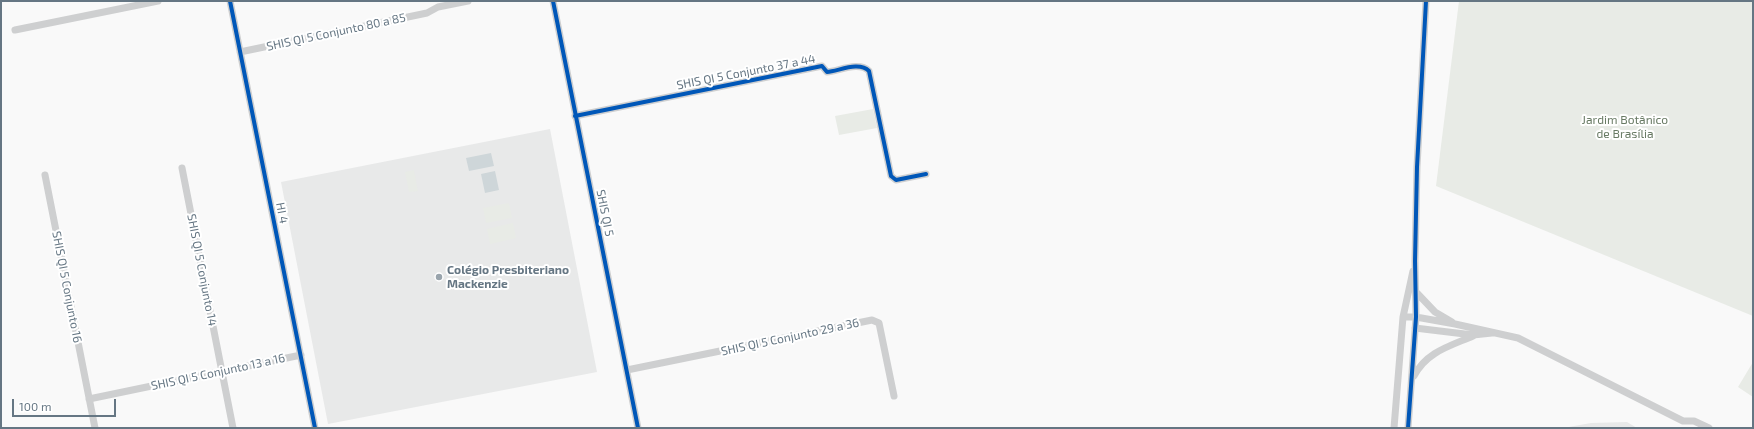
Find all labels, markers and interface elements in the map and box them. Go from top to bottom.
street label: SHIS QI 5 Conjunto 80 a 85 [265,10,407,54]
street label: SHIS QI 5 Conjunto 37 a 44 [675,51,817,93]
park label: Jardim Botânico de Brasília [1582,113,1668,141]
street label: SHIS QI 5 [593,188,617,238]
street label: HI 4 [273,201,291,225]
street label: SHIS QI 5 Conjunto 14 [184,213,220,327]
street label: SHIS QI 5 Conjunto 16 [49,230,85,344]
place label: Colégio Presbiteriano Mackenzie [447,263,569,291]
marker: Colégio Presbiteriano Mackenzie [434,272,444,282]
street label: SHIS QI 5 Conjunto 29 a 36 [720,315,860,359]
street label: SHIS QI 5 Conjunto 13 a 16 [150,351,286,393]
scale bar [14,391,118,417]
text: 100 m [19,399,51,413]

